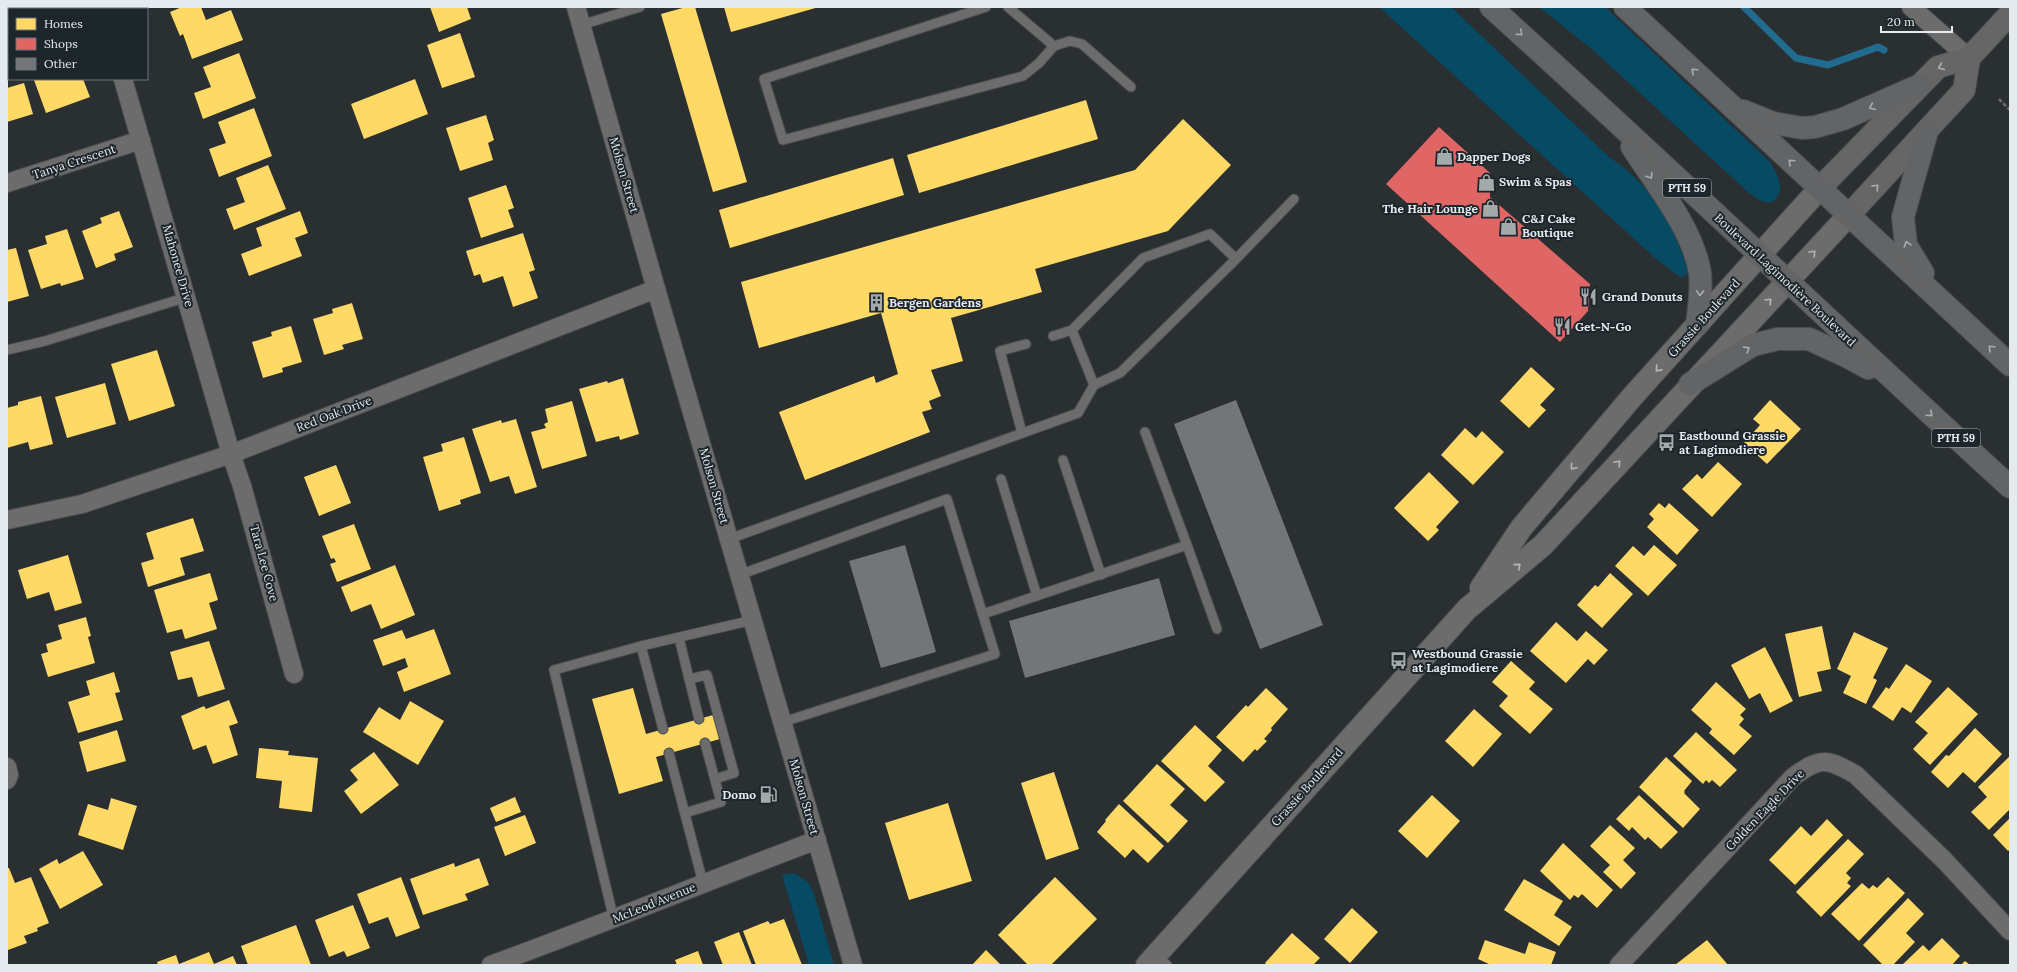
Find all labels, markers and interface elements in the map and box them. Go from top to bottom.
legend [8,8,148,80]
scale bar [1881,8,1952,34]
text: 20 m [1887,14,1915,29]
text: Homes [44,16,83,31]
one-way arrow [1515,28,1523,36]
text: Shops [44,36,78,51]
text: Other [44,56,78,71]
one-way arrow [1938,62,1945,70]
one-way arrow [1691,68,1698,75]
one-way arrow [1868,102,1875,110]
street label: Molson Street [606,135,643,215]
street label: Tanya Crescent [30,141,118,182]
shop icon: Dapper Dogs [1434,147,1454,167]
place label: Dapper Dogs [1457,149,1531,164]
one-way arrow [1788,159,1796,167]
one-way arrow [1646,171,1653,178]
shop icon: Swim & Spas [1476,172,1496,192]
place label: Swim & Spas [1499,174,1572,189]
road number: PTH 59 [1663,179,1711,197]
one-way arrow [1871,184,1878,191]
shop icon: The Hair Lounge [1481,199,1501,219]
place label: The Hair Lounge [1382,201,1479,216]
street label: Boulevard Lagimodière Boulevard [1711,210,1859,349]
place label: C&J Cake Boutique [1522,211,1576,240]
shop icon: C&J Cake Boutique [1499,216,1519,236]
street label: Mahonee Drive [160,223,198,309]
one-way arrow [1903,240,1912,247]
one-way arrow [1809,250,1816,258]
street label: Grassie Boulevard [1664,275,1743,360]
restaurant icon: Grand Donuts [1579,287,1599,307]
place label: Grand Donuts [1602,289,1683,304]
one-way arrow [1696,290,1704,296]
building icon: Bergen Gardens [866,293,886,313]
place label: Bergen Gardens [889,295,981,310]
one-way arrow [1764,298,1772,306]
restaurant icon: Get-N-Go [1552,317,1572,337]
place label: Get-N-Go [1575,319,1632,334]
one-way arrow [1988,345,1996,352]
one-way arrow [1743,346,1750,354]
one-way arrow [1656,364,1663,371]
street label: Red Oak Drive [294,392,374,435]
one-way arrow [1925,409,1933,417]
place label: Eastbound Grassie at Lagimodiere [1679,428,1786,457]
road number: PTH 59 [1932,429,1980,447]
bus stop icon: Eastbound Grassie at Lagimodiere [1656,433,1676,453]
street label: Molson Street [696,446,733,526]
one-way arrow [1614,460,1621,467]
one-way arrow [1570,462,1577,470]
street label: Tara Lee Cove [247,523,282,603]
one-way arrow [1514,563,1521,570]
place label: Westbound Grassie at Lagimodiere [1412,646,1523,675]
bus stop icon: Westbound Grassie at Lagimodiere [1389,651,1409,671]
street label: Grassie Boulevard [1267,744,1346,829]
street label: Molson Street [786,757,823,837]
street label: Golden Eagle Drive [1722,766,1808,853]
fuel station icon: Domo [759,785,779,805]
place label: Domo [722,787,756,802]
street label: McLeod Avenue [610,879,698,926]

